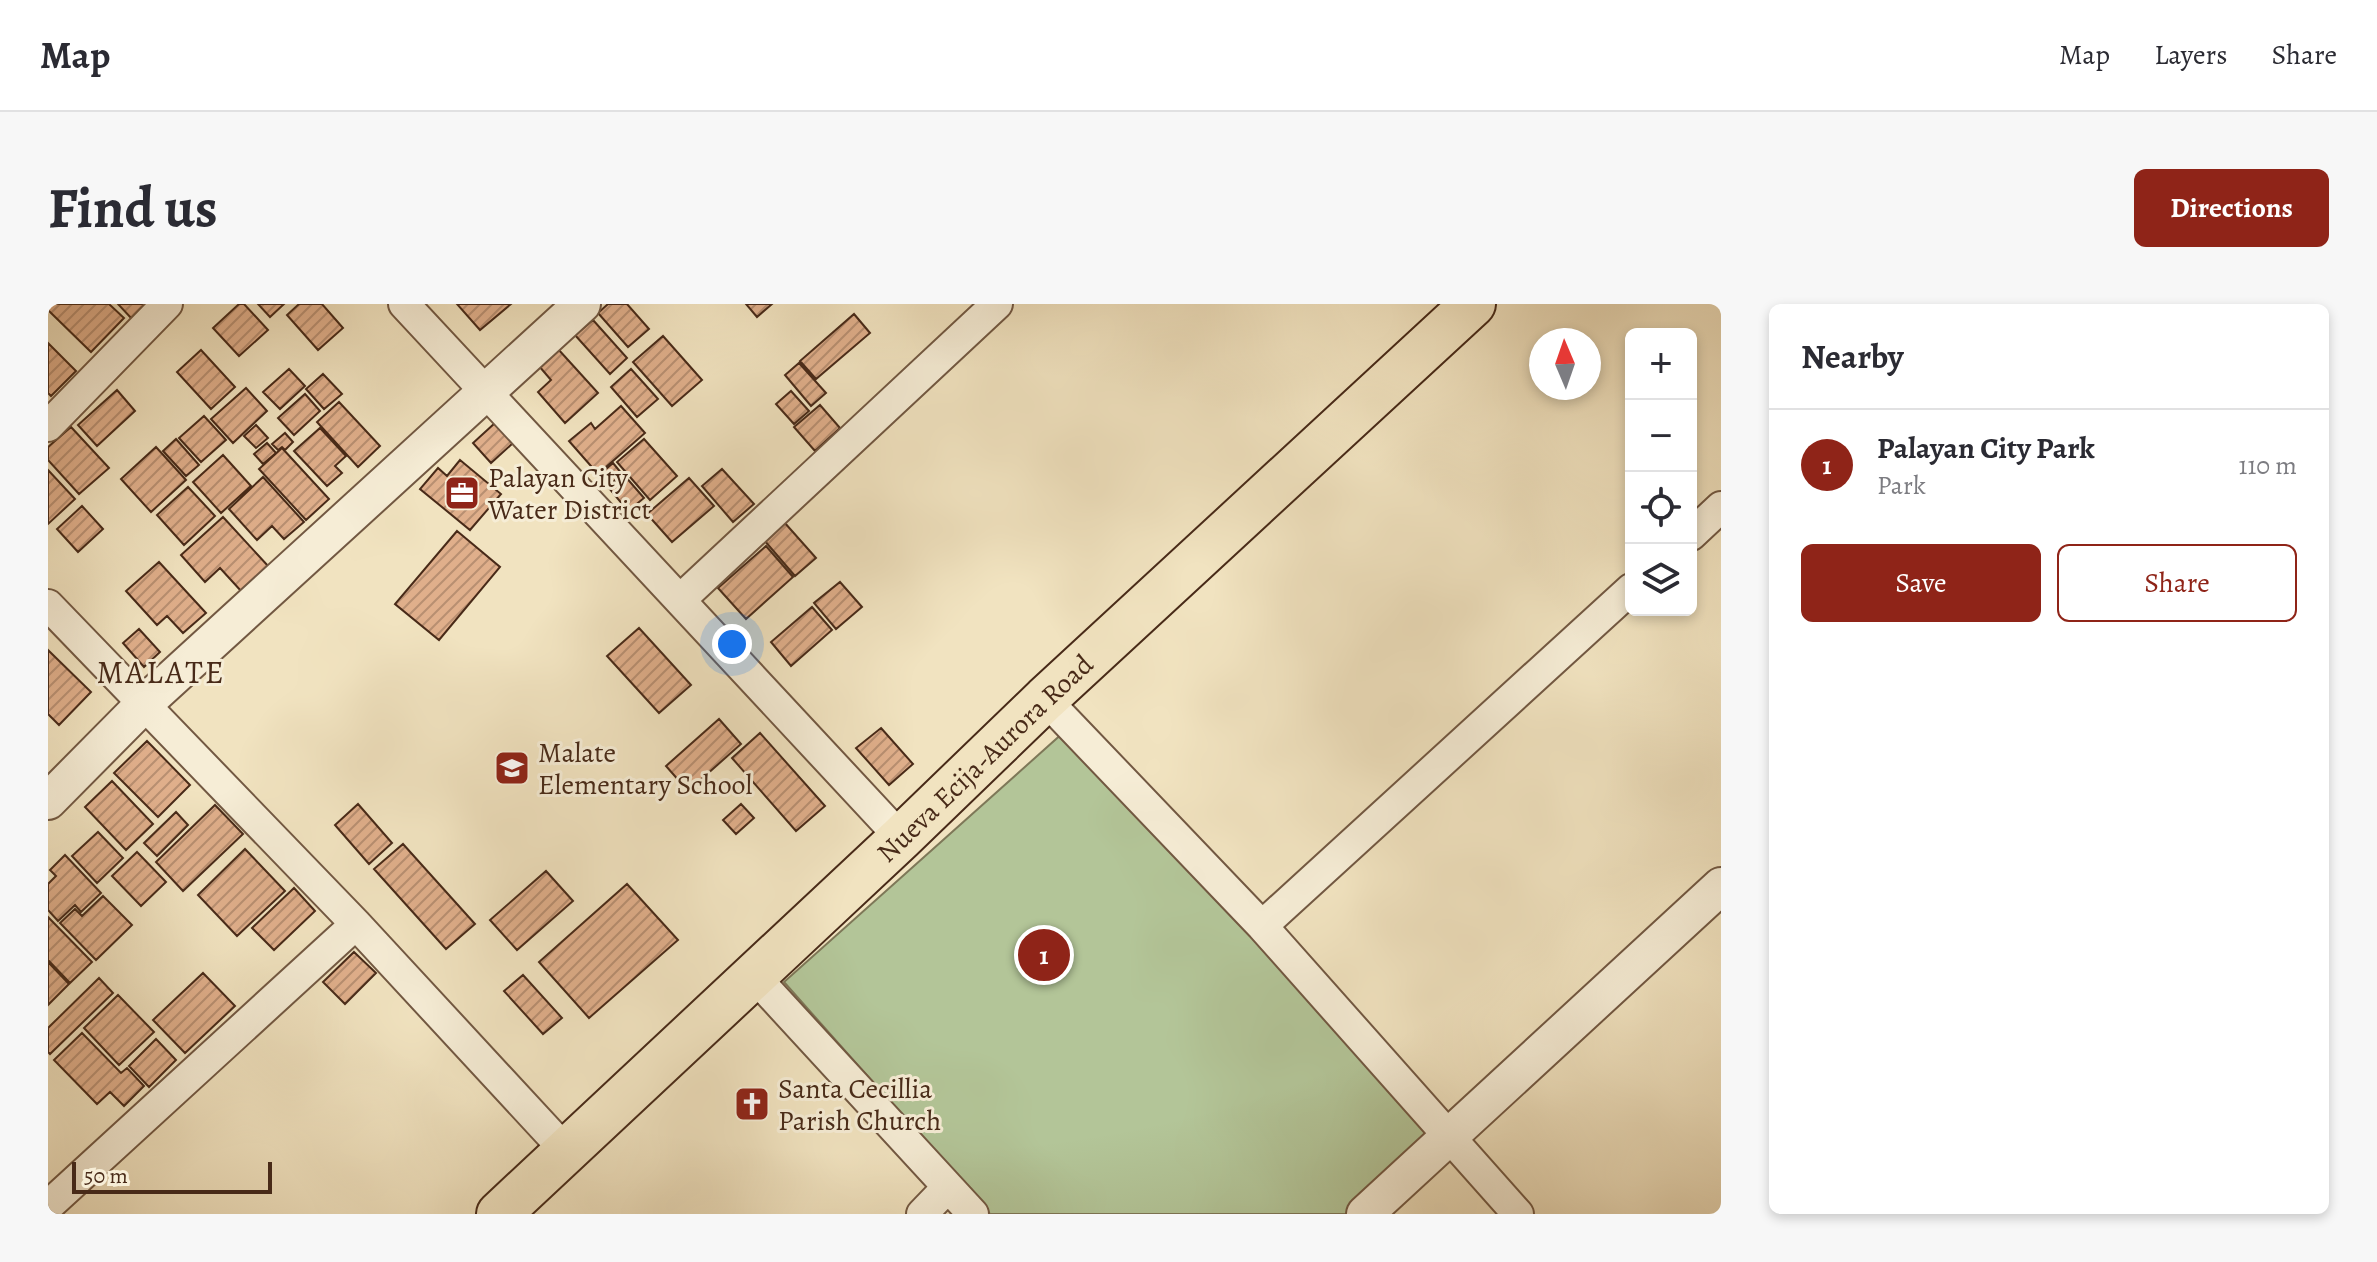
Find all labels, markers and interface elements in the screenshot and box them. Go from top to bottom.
text: Map [40,29,110,81]
text: Map [2059,36,2110,74]
text: Layers [2154,36,2227,74]
text: Share [2271,36,2337,74]
button: Directions [2134,169,2329,247]
text: Find us [48,170,218,246]
north arrow [1529,328,1601,400]
map controls [1625,328,1697,616]
button: + [1625,328,1697,400]
text: Nearby [1801,333,1904,380]
button: − [1625,400,1697,472]
text: Palayan City Park [1877,428,2095,468]
text: 1 [1822,448,1832,483]
text: 110 m [2239,448,2297,483]
place label: Palayan City Water District [487,459,651,529]
text: Park [1877,468,1926,503]
button: locate [1625,472,1697,544]
office icon: Palayan City Water District [443,474,481,512]
button: layers [1625,544,1697,616]
button: Save [1801,544,2041,622]
button: Share [2057,544,2297,622]
your location [712,624,752,664]
street label: Nueva Ecija-Aurora Road [869,645,1102,871]
district label: MALATE [96,650,226,694]
place label: Malate Elementary School [538,734,753,804]
school or university icon: Malate Elementary School [493,749,531,787]
pin: 1 [1018,925,1070,985]
place label: Santa Cecillia Parish Church [778,1070,941,1140]
church icon: Santa Cecillia Parish Church [733,1085,771,1123]
scale bar [72,1158,272,1194]
text: 50 m [84,1161,128,1191]

